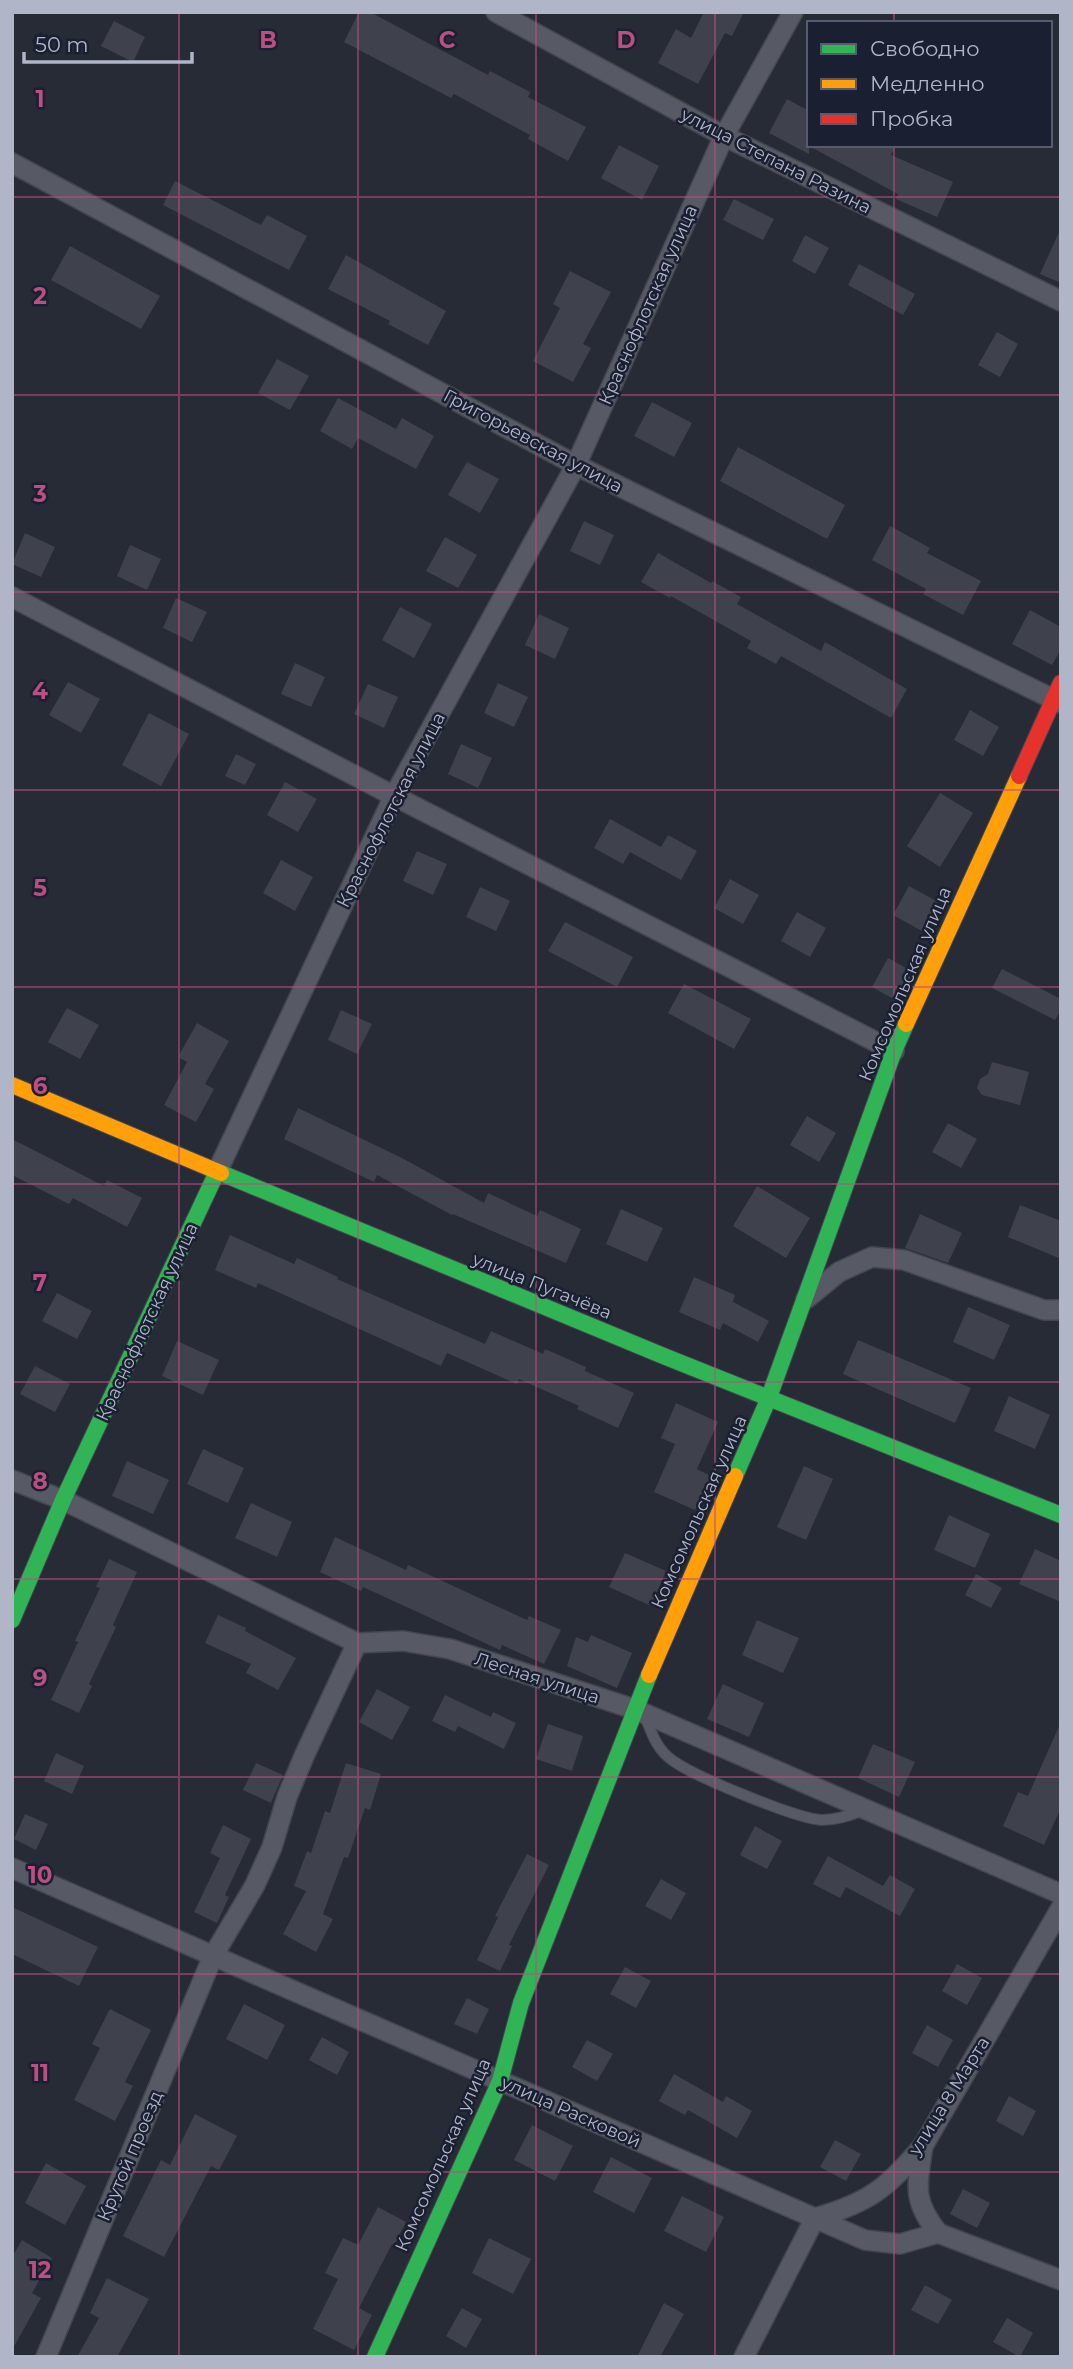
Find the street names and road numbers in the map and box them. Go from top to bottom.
street label: улица Степана Разина [676,103,875,219]
street label: Краснофлотская улица [594,202,702,408]
street label: Григорьевская улица [440,384,626,498]
street label: Краснофлотская улица [332,709,450,911]
street label: Комсомольская улица [854,883,956,1085]
street label: Краснофлотская улица [91,1219,203,1425]
street label: улица Пугачёва [468,1248,615,1324]
street label: Комсомольская улица [646,1412,752,1612]
street label: Лесная улица [472,1647,602,1709]
street label: улица 8 Марта [903,2033,994,2160]
street label: Комсомольская улица [390,2055,496,2255]
street label: улица Расковой [497,2071,644,2153]
street label: Крутой проезд [93,2087,168,2225]

